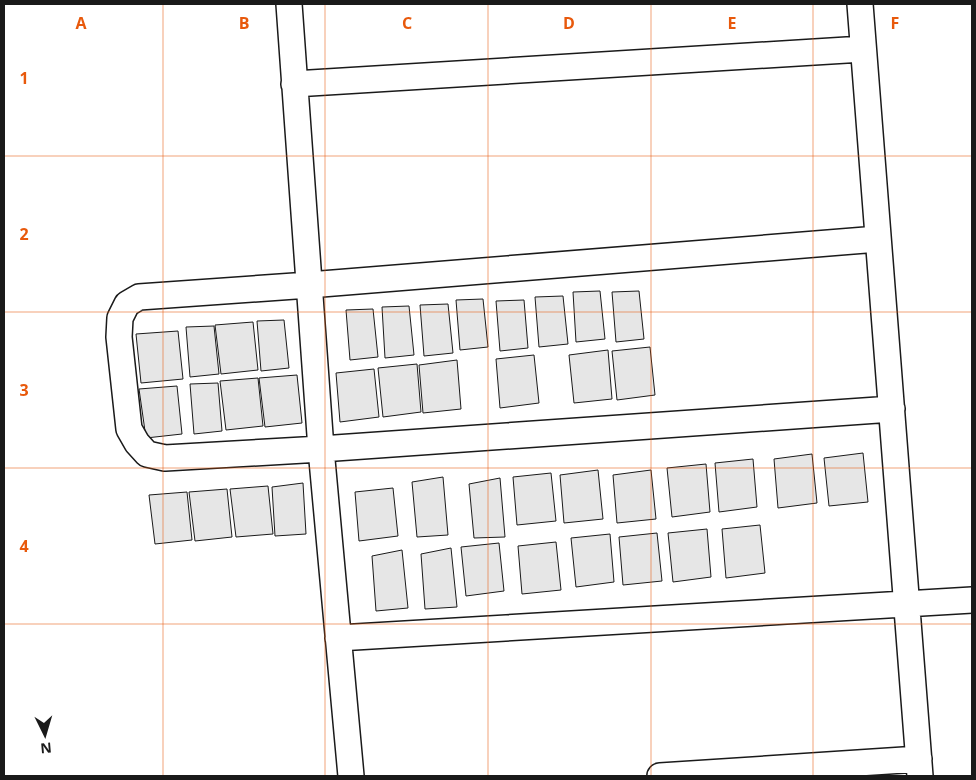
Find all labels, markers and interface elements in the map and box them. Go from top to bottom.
text: A [75,12,87,34]
text: B [239,12,249,34]
text: C [402,12,412,34]
text: D [563,12,575,34]
text: E [728,12,737,34]
text: F [891,12,899,34]
text: 1 [19,67,29,89]
text: 2 [19,223,29,245]
text: 3 [19,379,29,401]
text: 4 [19,535,29,557]
north arrow [20,710,70,760]
text: N [40,738,53,758]

